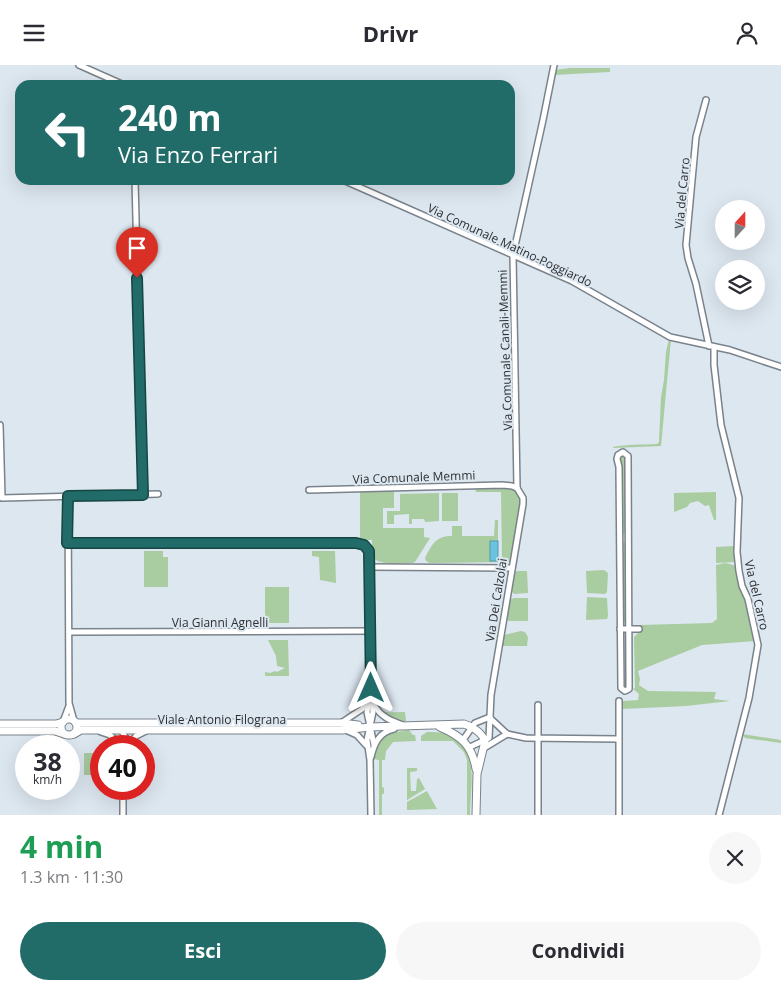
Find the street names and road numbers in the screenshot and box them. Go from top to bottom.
street label: Via del Carro [670,157,694,229]
street label: Via Comunale Matino-Poggiardo [425,199,595,291]
street label: Via Comunale Canali-Memmi [494,269,516,431]
street label: Via Comunale Memmi [352,466,476,488]
street label: Via Dei Calzolai [481,557,511,643]
street label: Via del Carro [741,558,773,632]
street label: Via Gianni Agnelli [172,614,268,631]
street label: Viale Antonio Filograna [158,711,286,728]

